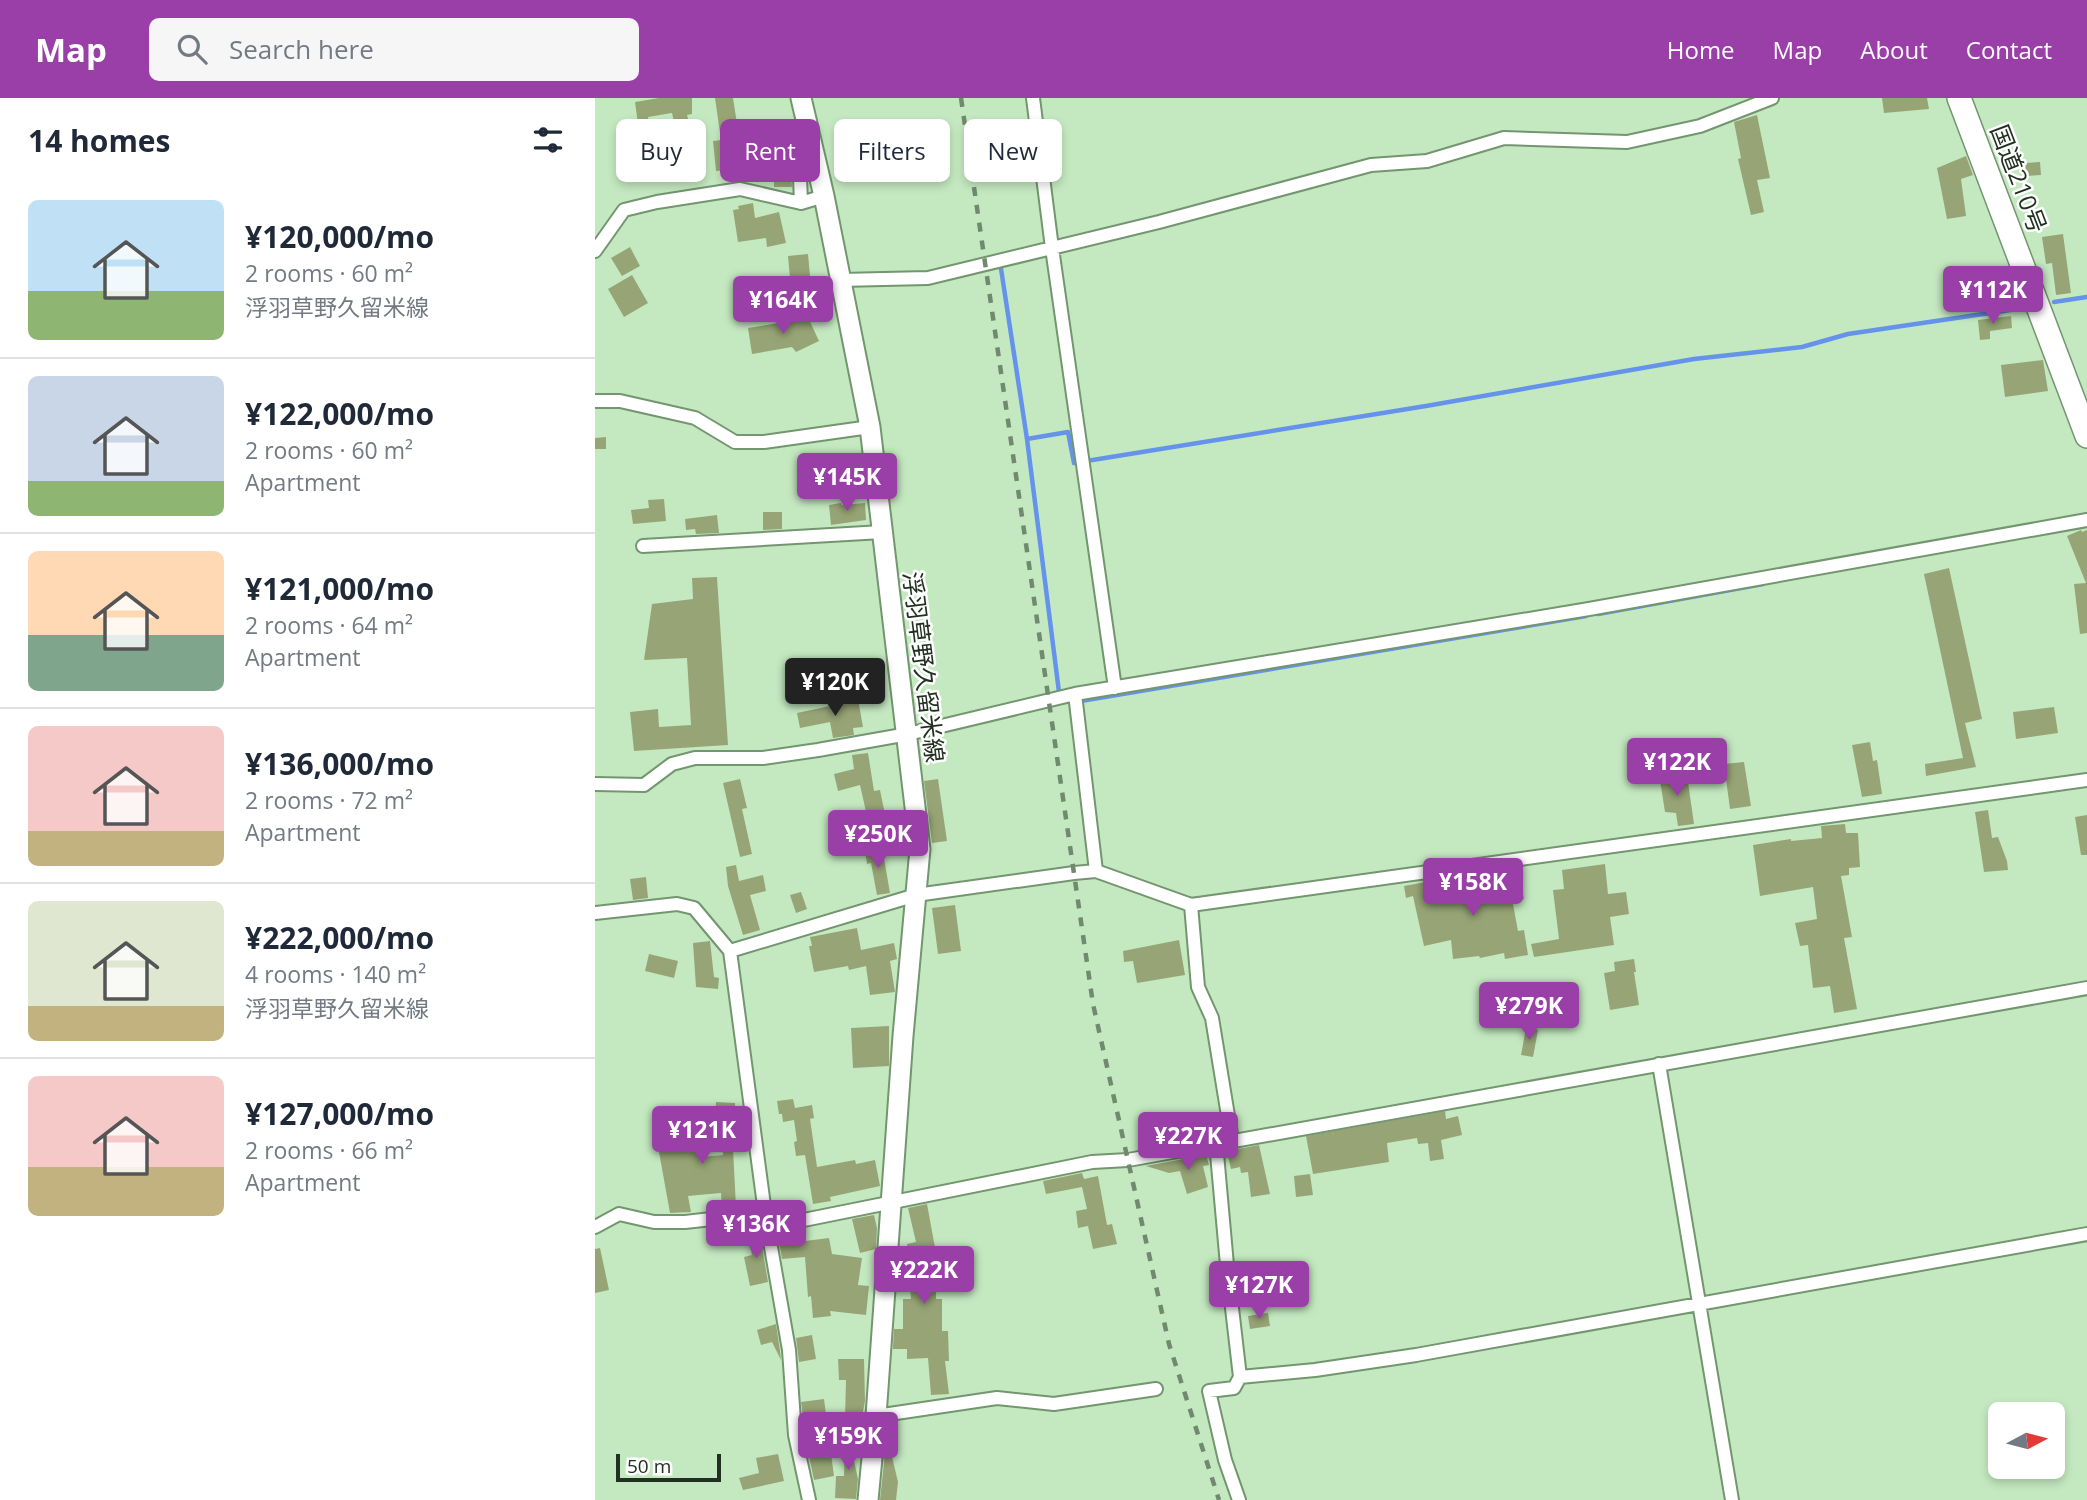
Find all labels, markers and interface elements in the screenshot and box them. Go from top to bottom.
search box [149,18,639,81]
text: Map [35,27,107,72]
icon: search [173,30,211,68]
text: Search here [229,31,374,67]
text: Home [1667,33,1735,66]
text: Map [1773,33,1822,66]
text: About [1860,33,1928,66]
text: Contact [1966,33,2052,66]
chip: Buy [616,119,706,182]
chip: Rent [720,119,820,182]
chip: Filters [834,119,950,182]
chip: New [964,119,1062,182]
text: 14 homes [28,120,171,161]
street label: 国道210号 [1984,120,2055,237]
icon: filters [529,121,567,159]
text: ¥120,000/mo [245,216,434,257]
icon: home [84,228,168,312]
text: 2 rooms · 60 m² [245,257,413,289]
pin: ¥112K [1944,266,2042,326]
text: ¥112K [1959,273,2027,305]
pin: ¥164K [734,276,832,336]
text: ¥164K [749,283,817,315]
text: 浮羽草野久留米線 [245,291,429,323]
text: ¥122,000/mo [245,393,434,434]
icon: home [84,404,168,488]
text: 2 rooms · 60 m² [245,434,413,466]
pin: ¥145K [798,454,896,513]
text: ¥145K [813,460,881,492]
text: Apartment [245,466,361,498]
text: ¥121,000/mo [245,568,434,609]
street label: 浮羽草野久留米線 [896,570,953,764]
icon: home [84,579,168,663]
text: 2 rooms · 64 m² [245,609,413,641]
text: Apartment [245,641,361,673]
pin: ¥120K [786,658,884,718]
text: ¥120K [801,665,869,697]
pin: ¥122K [1628,738,1726,798]
text: ¥136,000/mo [245,743,434,784]
text: ¥122K [1643,745,1711,777]
icon: home [84,754,168,838]
text: 2 rooms · 72 m² [245,784,413,816]
pin: ¥250K [829,810,927,870]
text: Apartment [245,816,361,848]
text: ¥250K [844,817,912,849]
pin: ¥158K [1424,858,1522,918]
text: ¥158K [1439,865,1507,897]
text: ¥222,000/mo [245,917,434,958]
icon: home [84,929,168,1013]
text: 4 rooms · 140 m² [245,958,426,990]
pin: ¥279K [1480,982,1578,1042]
text: ¥279K [1495,989,1563,1021]
text: 浮羽草野久留米線 [245,992,429,1024]
text: ¥127,000/mo [245,1093,434,1134]
icon: home [84,1104,168,1188]
pin: ¥121K [653,1107,751,1166]
pin: ¥227K [1139,1112,1237,1172]
text: ¥121K [668,1113,736,1145]
text: ¥227K [1154,1119,1222,1151]
text: 2 rooms · 66 m² [245,1134,413,1166]
text: Apartment [245,1166,361,1198]
pin: ¥136K [707,1200,805,1260]
text: ¥136K [722,1207,790,1239]
pin: ¥222K [875,1246,973,1306]
text: ¥222K [890,1253,958,1285]
pin: ¥127K [1210,1262,1308,1321]
text: ¥127K [1225,1268,1293,1300]
north arrow [1988,1402,2065,1479]
map controls [1988,1402,2065,1479]
pin: ¥159K [799,1412,897,1472]
text: ¥159K [814,1419,882,1451]
scale bar [616,1451,721,1483]
text: 50 m [627,1453,671,1479]

